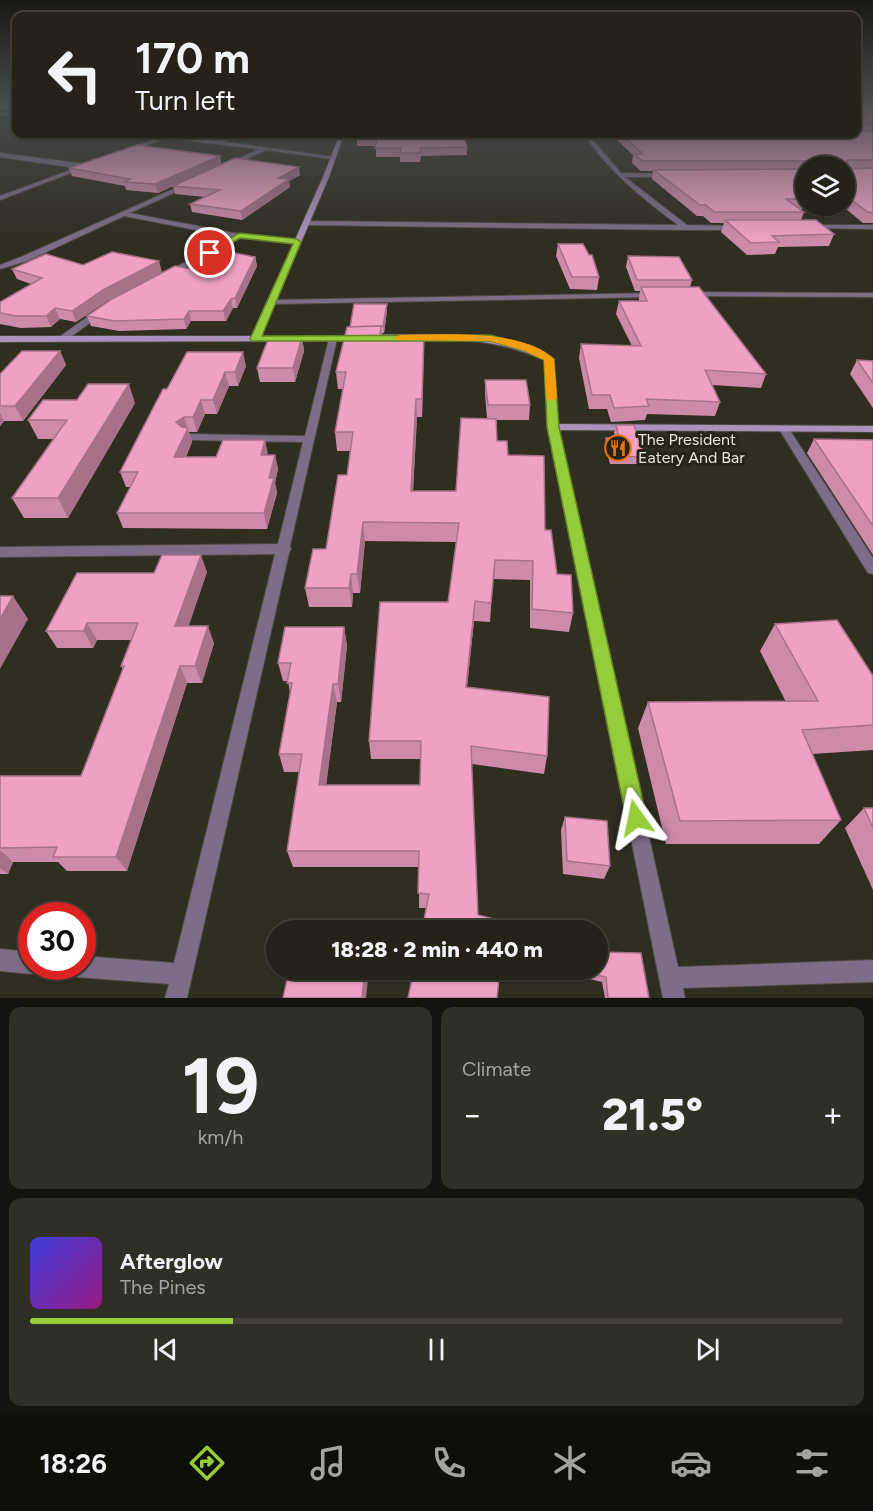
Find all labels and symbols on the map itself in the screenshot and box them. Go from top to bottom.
pin [184,227,235,278]
place label: The President Eatery And Bar [638,430,745,467]
restaurant icon: The President Eatery And Bar [603,433,633,463]
position arrow [604,786,668,850]
speed limit sign: 30 [18,902,96,980]

